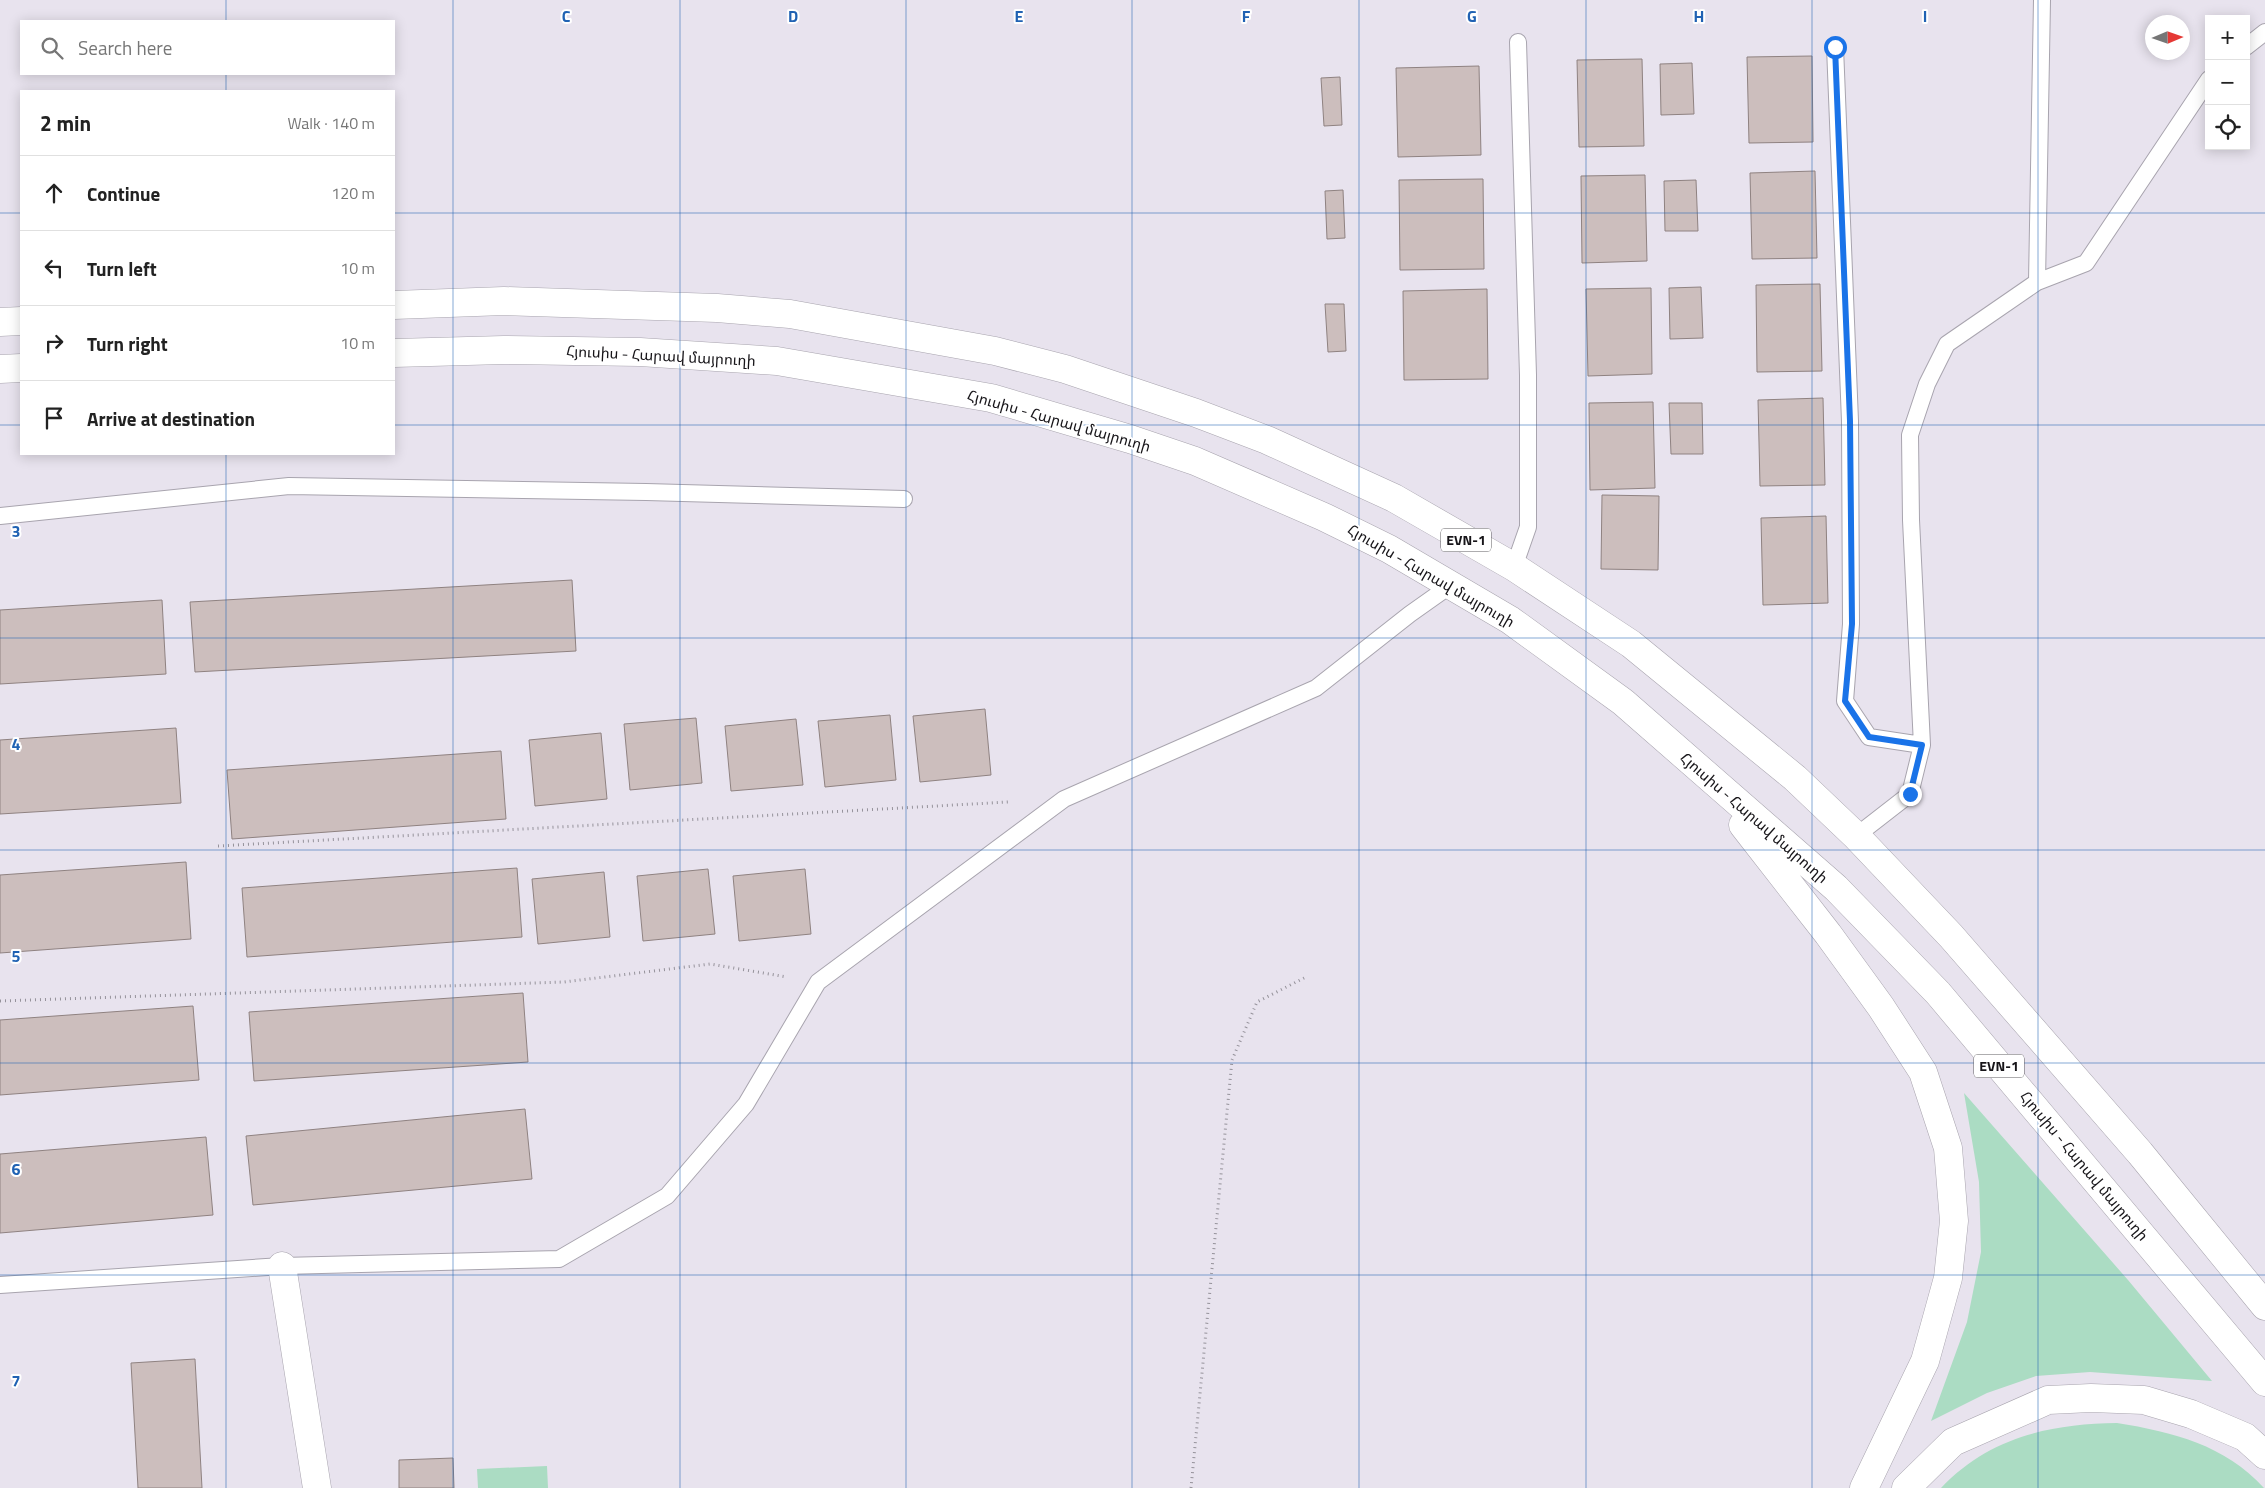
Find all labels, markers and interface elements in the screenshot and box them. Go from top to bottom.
text: C [562,4,571,28]
text: D [788,4,798,28]
text: E [1015,4,1024,28]
text: F [1242,4,1251,28]
text: G [1467,4,1477,28]
text: H [1694,4,1704,28]
text: I [1923,4,1927,28]
north arrow [2145,15,2190,60]
map controls [2205,15,2250,150]
button: + [2205,15,2250,60]
search box [20,20,395,75]
text: Search here [78,33,172,62]
icon: search [38,34,66,62]
route start [1824,36,1847,59]
button: − [2205,60,2250,105]
button: locate [2205,105,2250,150]
text: 2 min [40,107,91,139]
text: Walk · 140 m [287,111,375,135]
icon: ahead [40,179,68,207]
text: Continue [87,179,160,208]
text: 120 m [331,181,375,205]
icon: left [40,254,68,282]
text: Turn left [87,254,157,283]
text: 10 m [340,256,375,280]
icon: right [40,329,68,357]
text: Turn right [87,329,168,358]
text: 10 m [340,331,375,355]
street label: Հյուսիս - Հարավ մայրուղի [566,339,756,372]
street label: Հյուսիս - Հարավ մայրուղի [965,383,1154,458]
icon: arrive [40,404,68,432]
text: Arrive at destination [87,404,255,433]
street label: Հյուսիս - Հարավ մայրուղի [1343,518,1519,633]
text: 3 [12,519,20,543]
road number: EVN-1 [1441,528,1491,552]
text: 4 [12,732,21,756]
street label: Հյուսիս - Հարավ մայրուղի [1675,747,1834,889]
route end [1899,783,1922,806]
text: 5 [12,944,21,968]
road number: EVN-1 [1974,1054,2024,1078]
street label: Հյուսիս - Հարավ մայրուղի [2015,1086,2154,1246]
text: 6 [12,1157,21,1181]
text: 7 [12,1369,20,1393]

